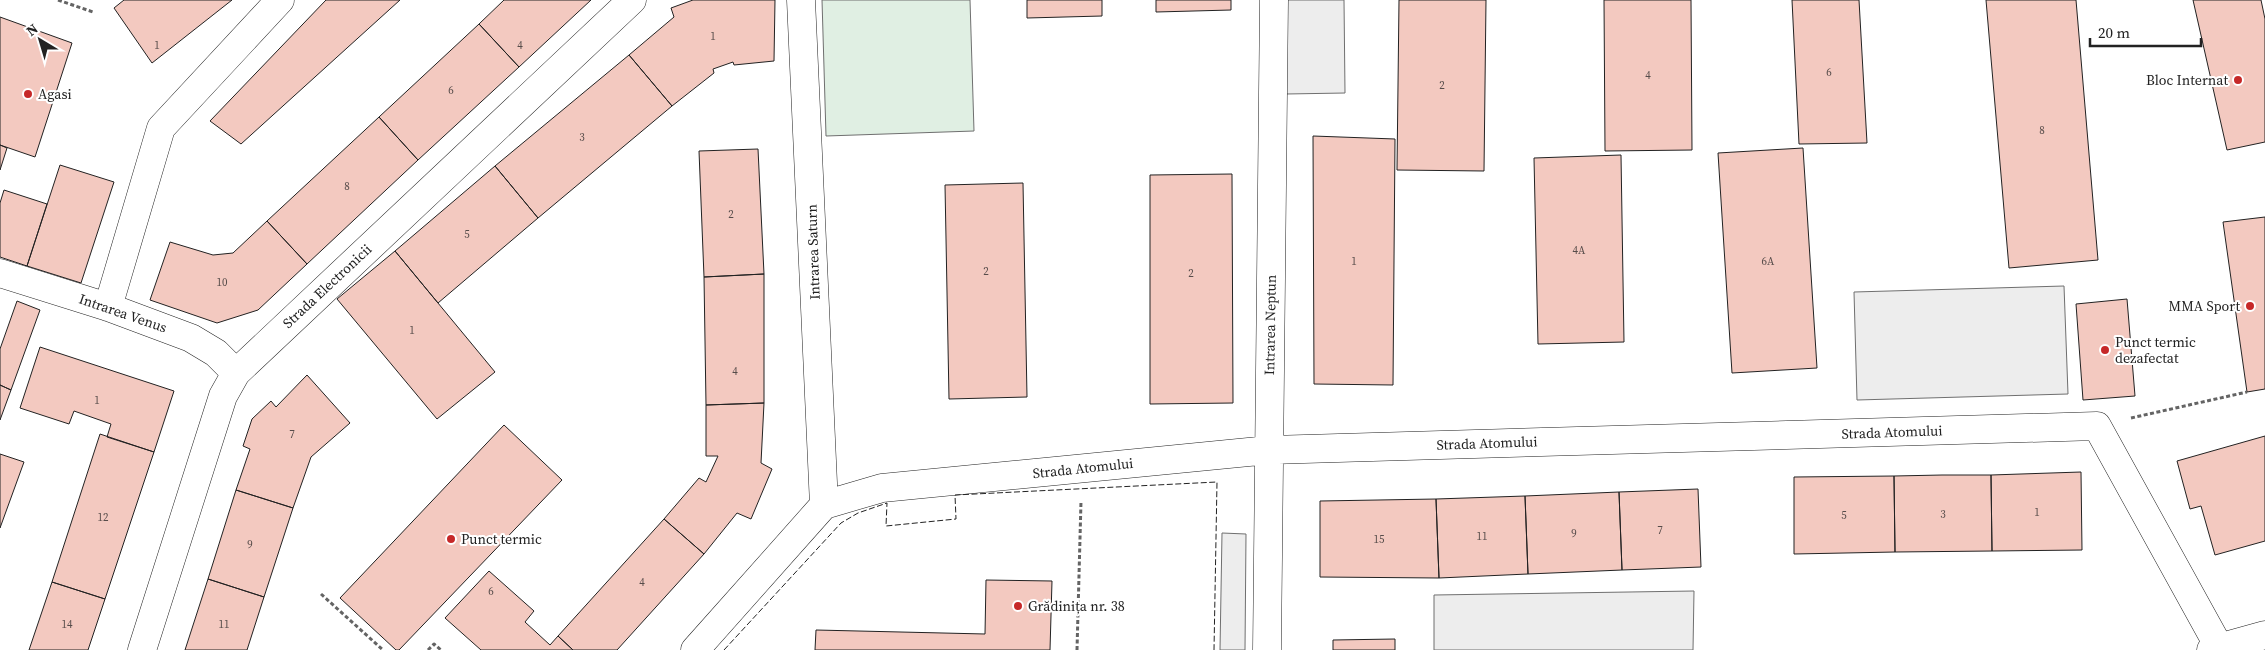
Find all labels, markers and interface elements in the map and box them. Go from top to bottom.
north arrow [15,15,65,65]
scale bar [2090,15,2201,47]
text: N [22,19,42,41]
text: 20 m [2098,22,2130,43]
house number: 1 [710,29,716,44]
house number: 1 [154,38,160,53]
house number: 4 [517,38,523,53]
house number: 6 [1826,65,1832,80]
house number: 4 [1645,68,1651,83]
place label: Bloc Internat [2146,70,2228,90]
marker: Bloc Internat [2232,74,2244,86]
house number: 2 [1439,78,1445,93]
house number: 6 [448,83,454,98]
place label: Agasi [38,84,72,104]
marker: Agasi [22,88,34,100]
house number: 8 [2039,123,2045,138]
house number: 3 [579,130,585,145]
house number: 8 [344,179,350,194]
street label: Intrarea Saturn [801,203,825,300]
house number: 2 [728,207,734,222]
house number: 5 [464,227,470,242]
street label: Strada Electronicii [278,239,376,333]
house number: 4A [1573,243,1586,258]
house number: 1 [1351,254,1357,269]
house number: 6A [1762,254,1775,269]
house number: 2 [983,264,989,279]
house number: 2 [1188,266,1194,281]
street label: Intrarea Neptun [1259,274,1281,375]
house number: 10 [217,275,228,290]
street label: Intrarea Venus [76,289,170,337]
place label: MMA Sport [2169,296,2240,316]
marker: MMA Sport [2244,300,2256,312]
house number: 1 [409,323,415,338]
place label: Punct termic dezafectat [2115,332,2196,368]
marker: Punct termic dezafectat [2099,344,2111,356]
house number: 4 [732,364,738,379]
house number: 1 [94,393,100,408]
street label: Strada Atomului [1841,420,1943,444]
house number: 7 [289,427,295,442]
street label: Strada Atomului [1436,431,1538,455]
street label: Strada Atomului [1032,453,1134,483]
house number: 1 [2034,505,2040,520]
house number: 3 [1940,507,1946,522]
house number: 5 [1841,508,1847,523]
house number: 12 [98,510,109,525]
house number: 7 [1657,523,1663,538]
house number: 9 [1571,526,1577,541]
place label: Punct termic [461,529,542,549]
house number: 11 [1477,529,1488,544]
house number: 15 [1374,532,1385,547]
marker: Punct termic [445,533,457,545]
house number: 9 [247,537,253,552]
house number: 4 [639,575,645,590]
house number: 6 [488,584,494,599]
place label: Grădinița nr. 38 [1028,596,1125,616]
marker: Grădinița nr. 38 [1012,600,1024,612]
house number: 14 [62,617,73,632]
house number: 11 [219,617,230,632]

